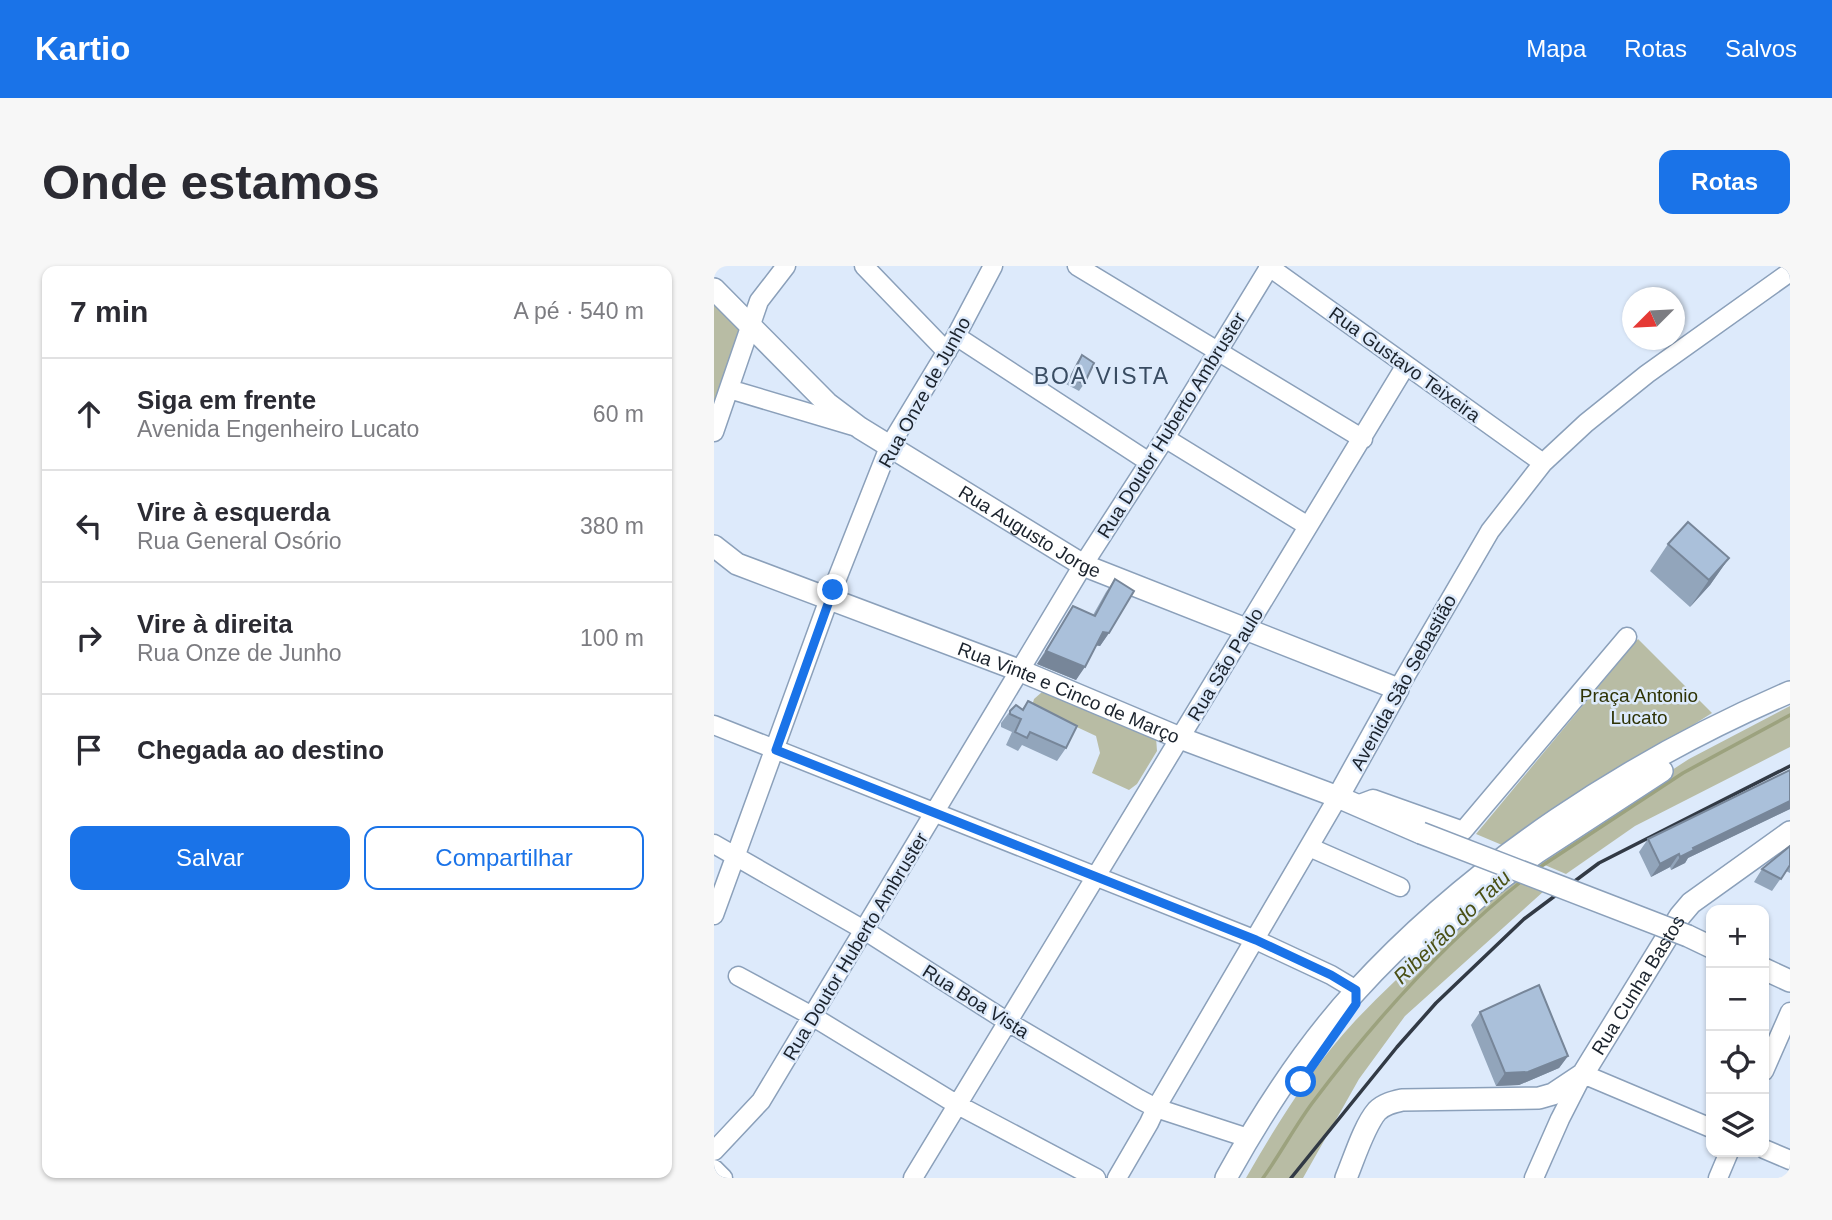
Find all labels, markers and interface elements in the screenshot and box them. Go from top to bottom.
text: Kartio [35,30,130,67]
text: Mapa [1526,35,1586,62]
text: Rotas [1624,35,1687,62]
text: Salvos [1725,35,1797,62]
button: Rotas [1659,150,1790,214]
text: Onde estamos [42,155,380,209]
north arrow [1622,287,1685,350]
text: 7 min [70,295,148,328]
text: A pé · 540 m [514,298,644,324]
street label: Rua Gustavo Teixeira [1325,303,1485,426]
street label: Rua Doutor Huberto Ambruster [1093,308,1250,542]
street label: Rua Onze de Junho [874,313,975,471]
district label: BOA VISTA [1034,363,1170,389]
text: Siga em frente [137,385,316,415]
icon: ahead [70,395,108,433]
text: 60 m [593,401,644,427]
text: Avenida Engenheiro Lucato [137,416,419,442]
street label: Rua Augusto Jorge [955,481,1104,582]
text: Vire à esquerda [137,497,330,527]
icon: left [70,507,108,545]
text: 380 m [580,513,644,539]
text: Rua General Osório [137,528,342,554]
route end [817,574,848,605]
street label: Avenida São Sebastião [1346,591,1460,774]
street label: Rua São Paulo [1184,604,1267,724]
text: Vire à direita [137,609,293,639]
icon: right [70,619,108,657]
text: 100 m [580,625,644,651]
street label: Rua Vinte e Cinco de Março [955,638,1183,748]
text: Rua Onze de Junho [137,640,342,666]
park label: Praça Antonio Lucato [1580,685,1698,728]
icon: arrive [70,731,108,769]
text: Chegada ao destino [137,735,384,765]
button: Salvar [70,826,350,890]
button: Compartilhar [364,826,644,890]
street label: Rua Doutor Huberto Ambruster [779,828,932,1064]
water label: Ribeirão do Tatu [1389,865,1515,988]
map controls [1706,905,1769,1157]
button: + [1706,905,1769,968]
street label: Rua Cunha Bastos [1587,912,1689,1059]
street label: Rua Boa Vista [919,960,1033,1043]
button: − [1706,968,1769,1031]
button: locate [1706,1031,1769,1094]
route start [1285,1066,1316,1097]
button: layers [1706,1094,1769,1157]

